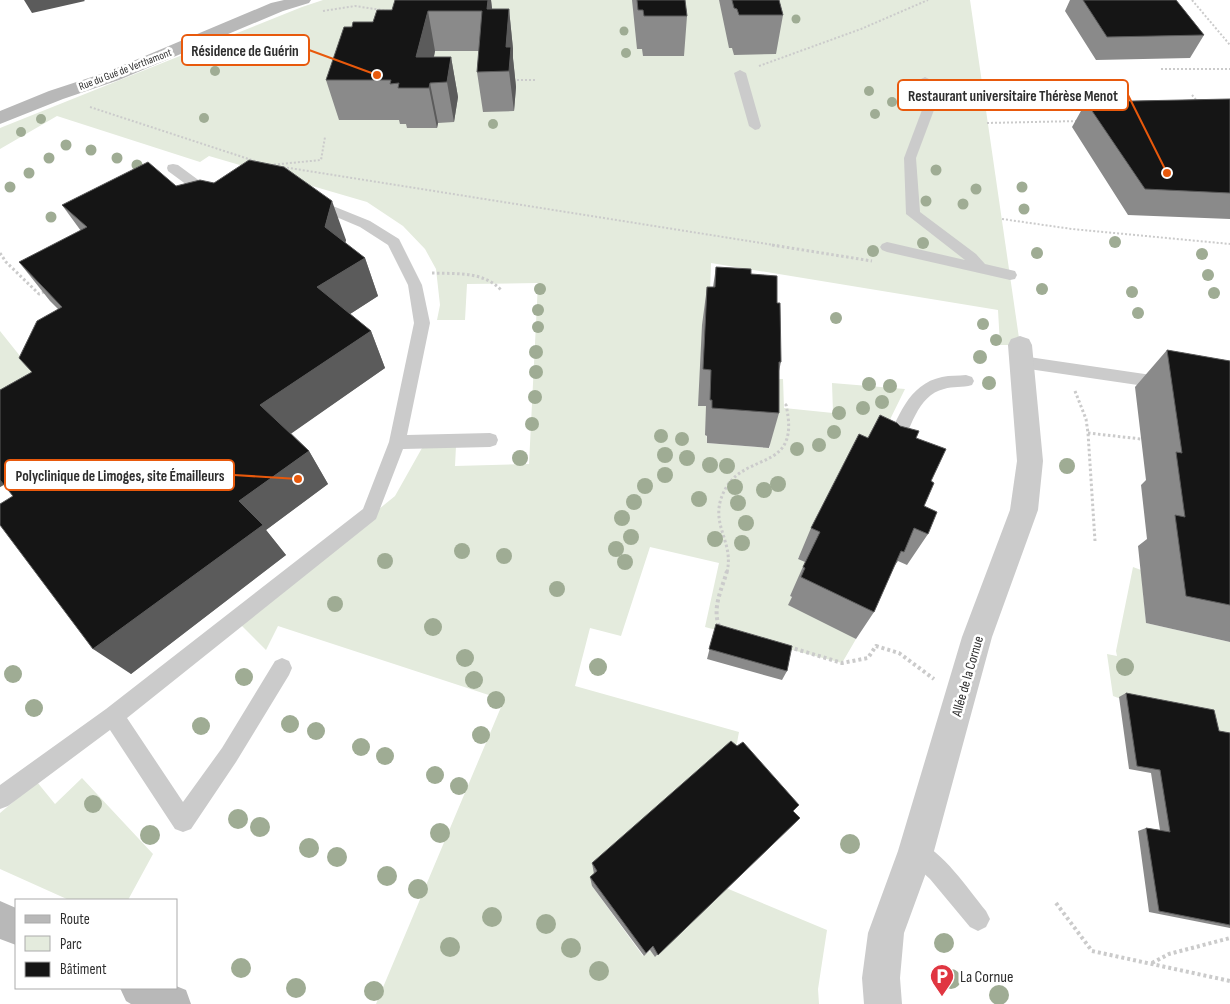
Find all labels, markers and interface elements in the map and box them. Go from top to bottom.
callout: Résidence de Guérin [182,35,309,65]
text: Résidence de Guérin [191,42,299,61]
street label: Rue du Gué de Verthamont [77,46,174,93]
callout: Restaurant universitaire Thérèse Menot [898,80,1128,110]
text: Restaurant universitaire Thérèse Menot [908,87,1118,106]
callout: Polyclinique de Limoges, site Émailleurs [5,460,234,490]
text: Polyclinique de Limoges, site Émailleurs [16,467,225,486]
street label: Allée de la Cornue [948,634,987,719]
legend [15,899,178,989]
text: Route [60,910,90,929]
text: Parc [60,935,82,954]
text: Bâtiment [60,960,107,979]
parking icon: La Cornue [929,963,955,997]
place label: La Cornue [960,968,1013,987]

